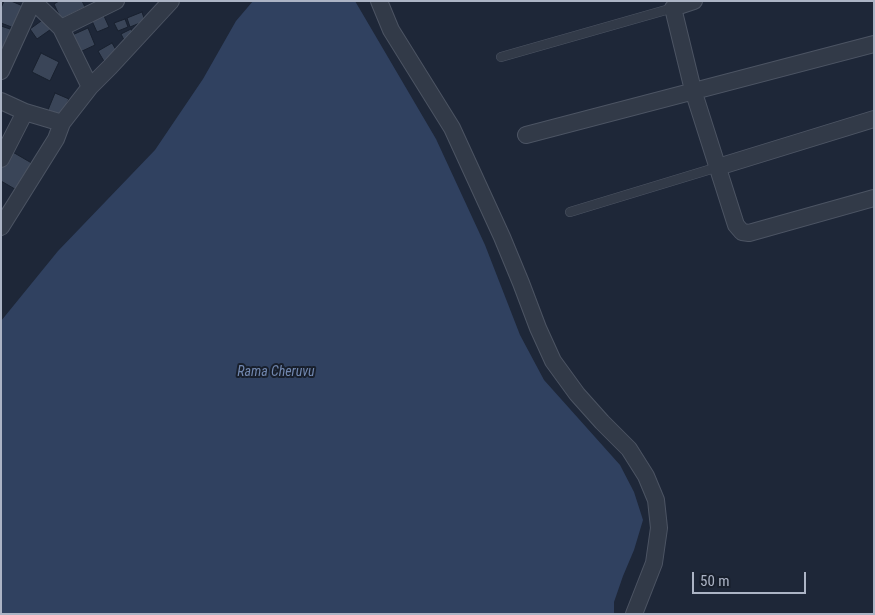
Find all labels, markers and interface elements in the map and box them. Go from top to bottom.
water label: Rama Cheruvu [237,364,315,380]
scale bar [695,562,809,594]
text: 50 m [700,572,730,590]

